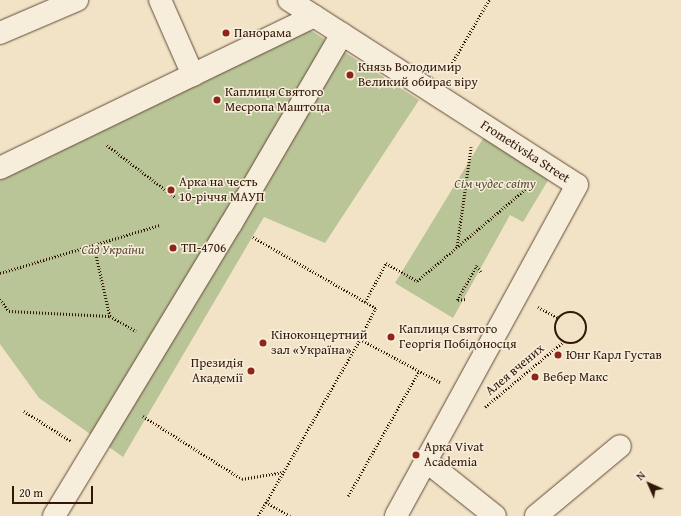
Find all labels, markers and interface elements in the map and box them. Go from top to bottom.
place label: Панорама [234,25,291,41]
marker: Панорама [221,28,231,38]
place label: Князь Володимир Великий обирає віру [358,60,478,91]
marker: Князь Володимир Великий обирає віру [345,70,355,80]
place label: Каплиця Святого Месропа Маштоца [225,85,330,116]
marker: Каплиця Святого Месропа Маштоца [212,95,222,105]
street label: Frometivska Street [477,117,573,187]
place label: Арка на честь 10-річчя МАУП [179,175,264,206]
park label: Сім чудес світу [454,176,536,192]
marker: Арка на честь 10-річчя МАУП [166,185,176,195]
place label: ТП-4706 [181,240,226,256]
park label: Сад України [81,242,145,258]
marker: ТП-4706 [168,243,178,253]
place label: Каплиця Святого Георгія Побідоносця [399,322,517,353]
place label: Кіноконцертний зал «Україна» [271,328,368,359]
marker: Каплиця Святого Георгія Побідоносця [386,332,396,342]
marker: Кіноконцертний зал «Україна» [258,338,268,348]
street label: Алея вчених [482,341,548,399]
place label: Юнг Карл Густав [566,347,662,363]
marker: Юнг Карл Густав [553,350,563,360]
place label: Президія Академії [191,356,243,387]
marker: Президія Академії [246,366,256,376]
place label: Вебер Макс [543,369,608,385]
marker: Вебер Макс [530,372,540,382]
place label: Арка Vivat Academia [424,440,484,471]
marker: Арка Vivat Academia [411,450,421,460]
north arrow [629,464,669,504]
text: N [632,467,649,484]
scale bar [14,478,95,504]
text: 20 m [19,484,43,501]

